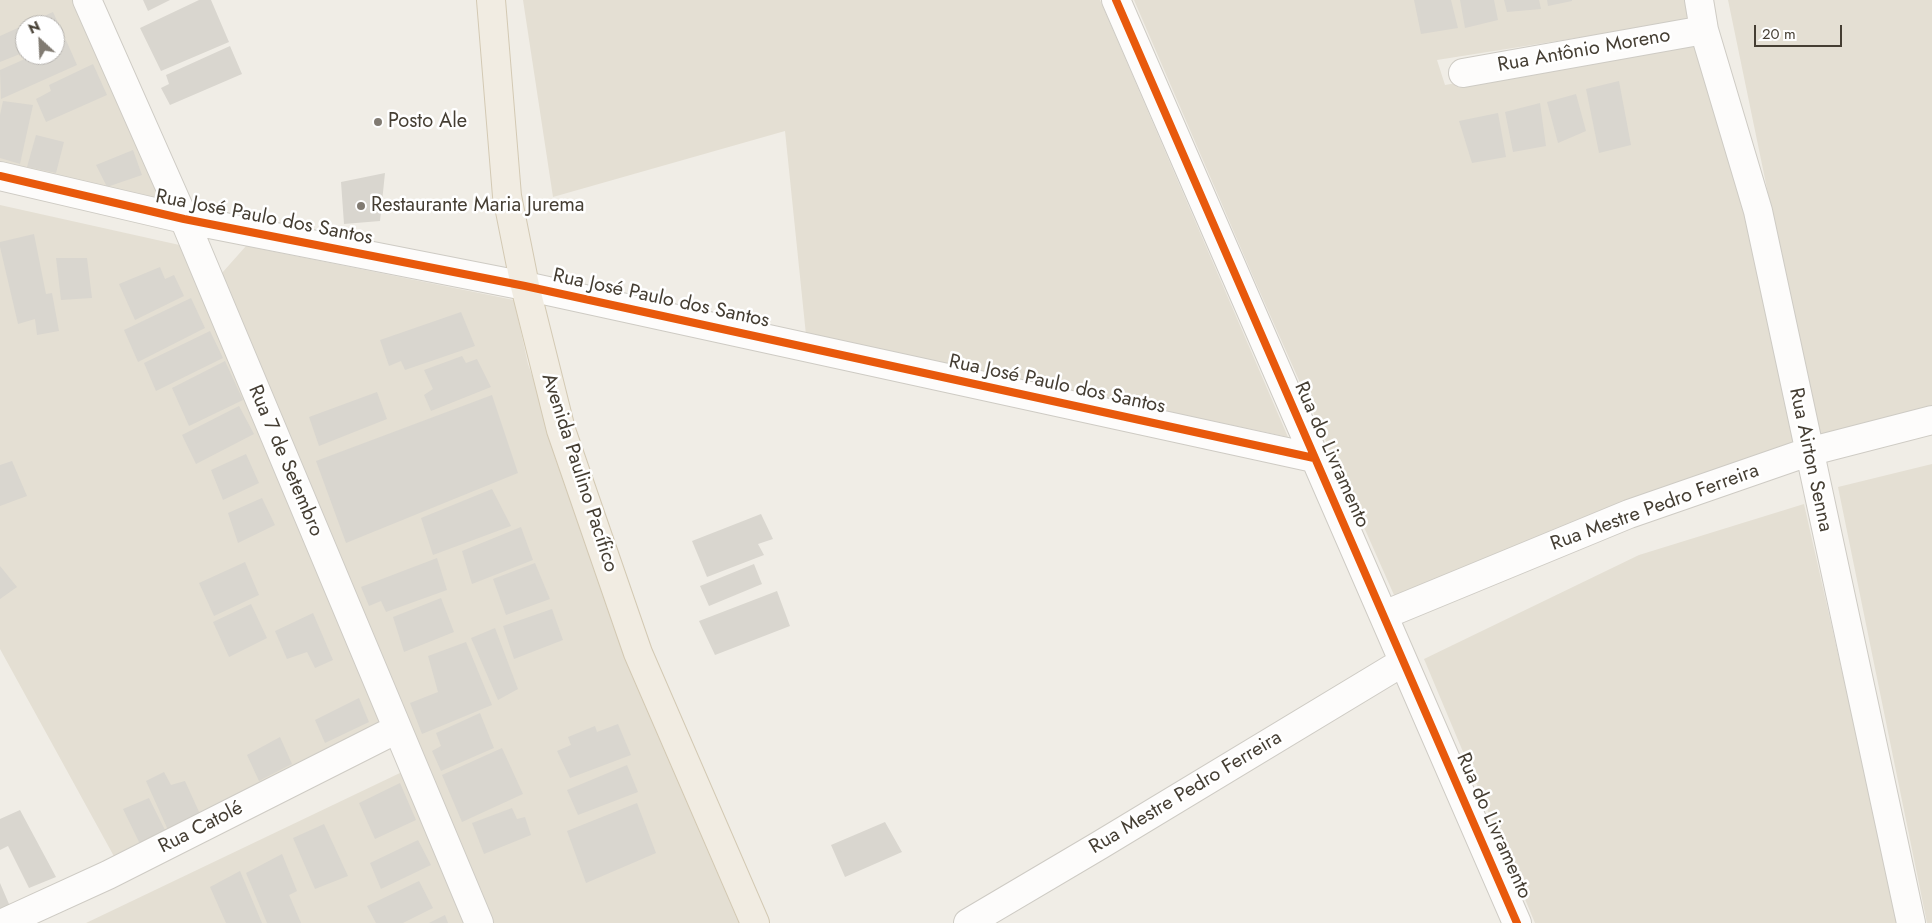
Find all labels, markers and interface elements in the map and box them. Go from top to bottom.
north arrow [15,15,65,65]
scale bar [1757,15,1844,47]
text: N [25,16,43,39]
text: 20 m [1762,23,1796,45]
street label: Rua Antônio Moreno [1496,24,1672,78]
place label: Posto Ale [388,110,467,134]
marker: Posto Ale [372,116,384,128]
street label: Rua José Paulo dos Santos [153,185,375,251]
place label: Restaurante Maria Jurema [371,194,584,218]
marker: Restaurante Maria Jurema [355,200,367,212]
street label: Rua José Paulo dos Santos [551,264,771,334]
street label: Rua José Paulo dos Santos [947,350,1167,420]
street label: Avenida Paulino Pacífico [536,371,622,575]
street label: Rua do Livramento [1288,378,1374,532]
street label: Rua 7 de Setembro [242,382,328,540]
street label: Rua Airton Senna [1783,386,1837,534]
street label: Rua Mestre Pedro Ferreira [1547,459,1763,557]
street label: Rua Mestre Pedro Ferreira [1085,726,1287,860]
street label: Rua do Livramento [1450,749,1536,903]
street label: Rua Catolé [155,797,247,859]

